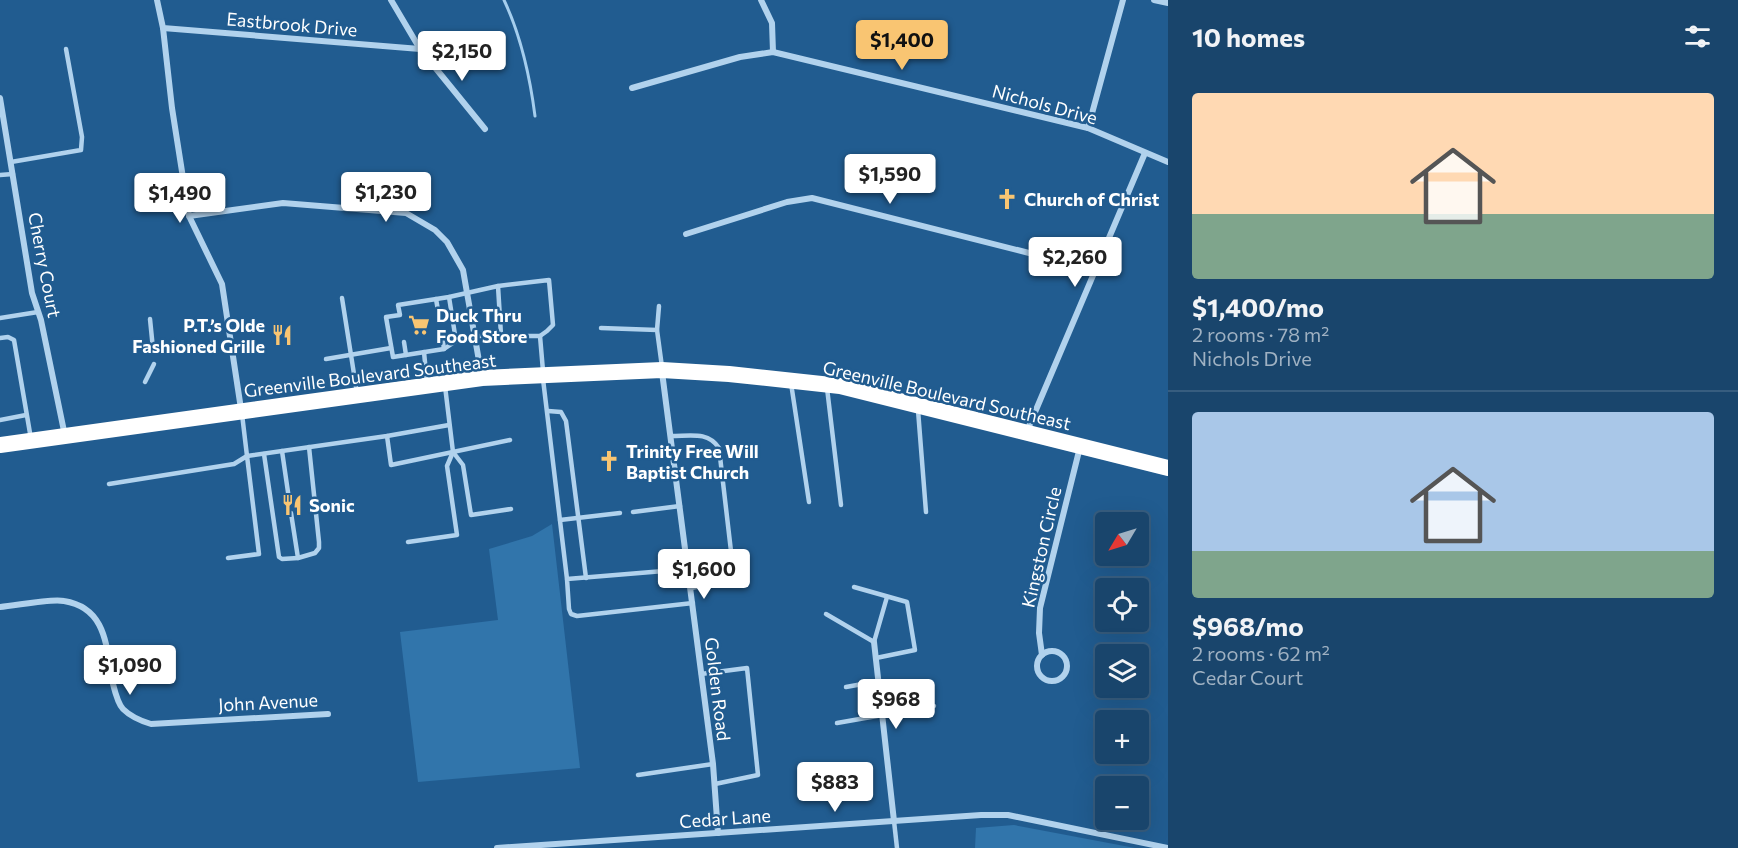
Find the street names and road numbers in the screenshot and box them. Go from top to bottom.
street label: Eastbrook Drive [226,7,358,41]
street label: Nichols Drive [990,79,1100,129]
street label: Cherry Court [24,210,66,320]
street label: Greenville Boulevard Southeast [243,349,497,401]
street label: Greenville Boulevard Southeast [821,356,1073,434]
street label: Kingston Circle [1016,484,1066,610]
street label: Golden Road [701,636,735,742]
street label: John Avenue [217,688,319,716]
street label: Cedar Lane [678,804,772,832]

